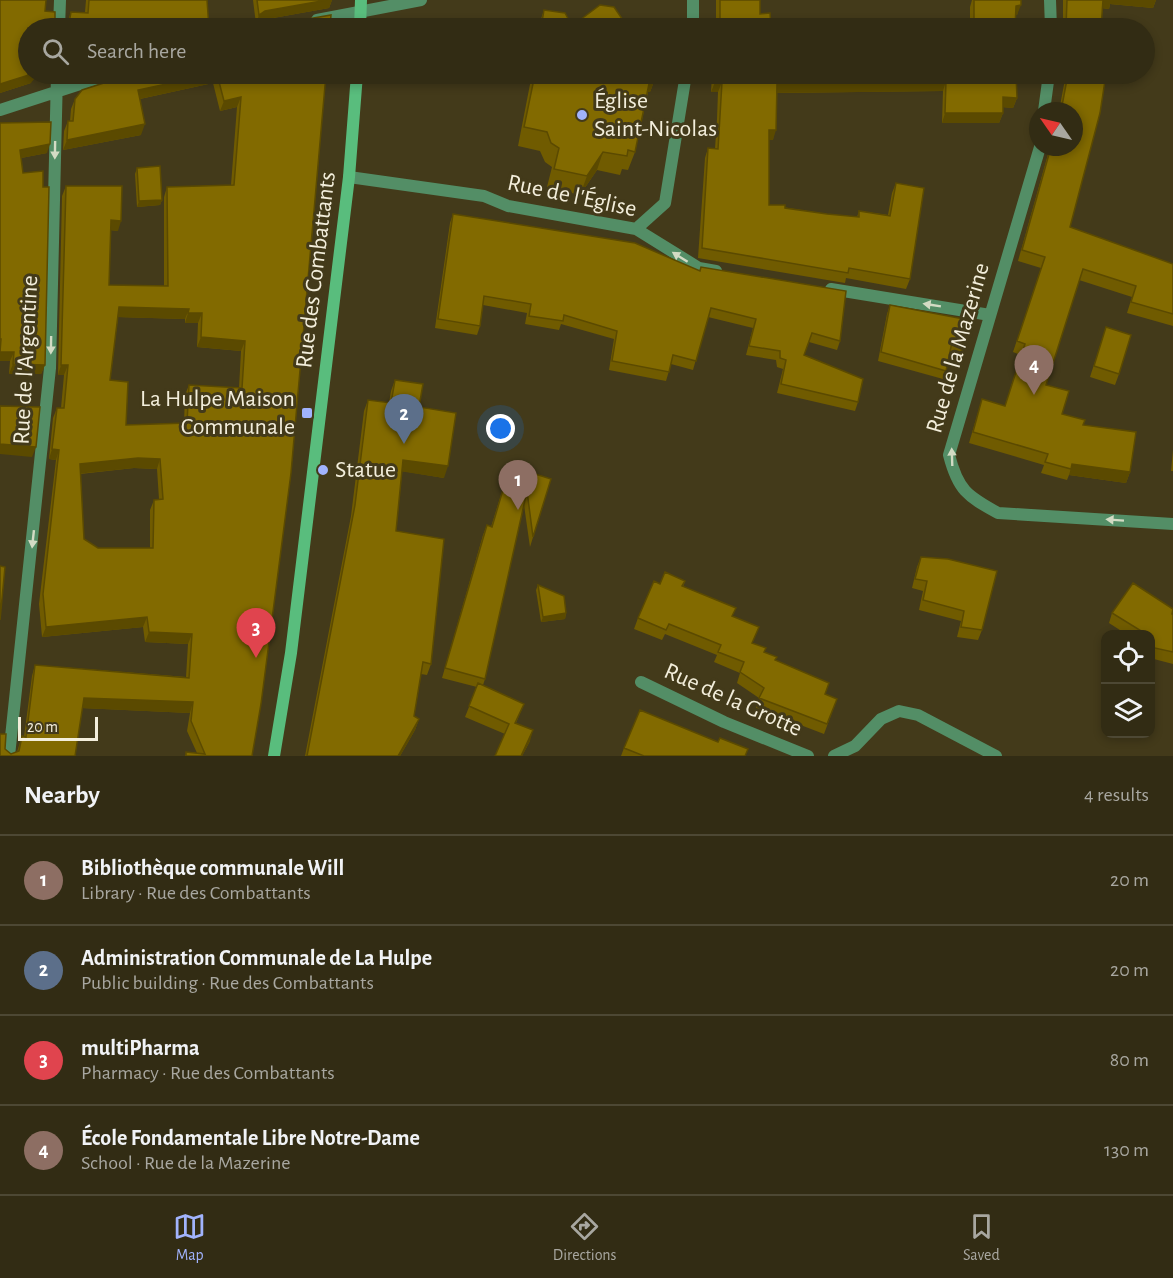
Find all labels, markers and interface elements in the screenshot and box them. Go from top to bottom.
search box [18,18,1155,84]
icon: search [39,35,72,68]
text: Search here [87,40,186,62]
place label: Église Saint-Nicolas [594,87,717,141]
north arrow [1029,102,1083,156]
marker: Église Saint-Nicolas [575,108,589,122]
one-way arrow [50,140,60,159]
street label: Rue de l'Église [505,169,639,221]
street label: Rue des Combattants [292,170,340,370]
one-way arrow [672,251,688,262]
street label: Rue de la Mazerine [922,260,994,436]
street label: Rue de l'Argentine [10,275,42,445]
one-way arrow [922,301,941,310]
one-way arrow [46,335,55,354]
pin: 4 [1014,346,1054,395]
place label: La Hulpe Maison Communale [140,387,295,439]
pin: 2 [384,394,424,444]
marker: La Hulpe Maison Communale [300,406,314,420]
your location [486,414,515,443]
one-way arrow [947,447,957,466]
place label: Statue [335,458,396,482]
pin: 1 [498,460,538,510]
marker: Statue [316,463,330,477]
one-way arrow [1105,516,1124,525]
one-way arrow [28,529,38,548]
pin: 3 [236,608,276,658]
map controls [1101,630,1155,738]
button: locate [1101,630,1155,684]
street label: Rue de la Grotte [661,659,805,741]
button: layers [1101,684,1155,738]
scale bar [18,714,98,742]
text: 20 m [27,719,58,735]
text: Nearby [24,782,100,808]
text: 4 results [1084,785,1149,805]
text: Bibliothèque communale Will [81,857,344,879]
text: 1 [40,870,47,890]
text: 20 m [1110,870,1149,890]
text: Library · Rue des Combattants [81,883,311,903]
text: Administration Communale de La Hulpe [81,947,432,969]
text: 2 [39,960,48,980]
text: 20 m [1110,960,1149,980]
text: Public building · Rue des Combattants [81,973,374,993]
text: multiPharma [81,1037,200,1059]
text: 3 [39,1050,48,1070]
text: 80 m [1110,1050,1149,1070]
text: Pharmacy · Rue des Combattants [81,1063,335,1083]
text: École Fondamentale Libre Notre-Dame [81,1127,420,1149]
text: 4 [38,1140,49,1160]
text: 130 m [1104,1140,1149,1160]
text: School · Rue de la Mazerine [81,1153,291,1173]
tab: Map [173,1210,206,1265]
tab: Directions [553,1210,617,1265]
tab: Saved [963,1210,1000,1265]

